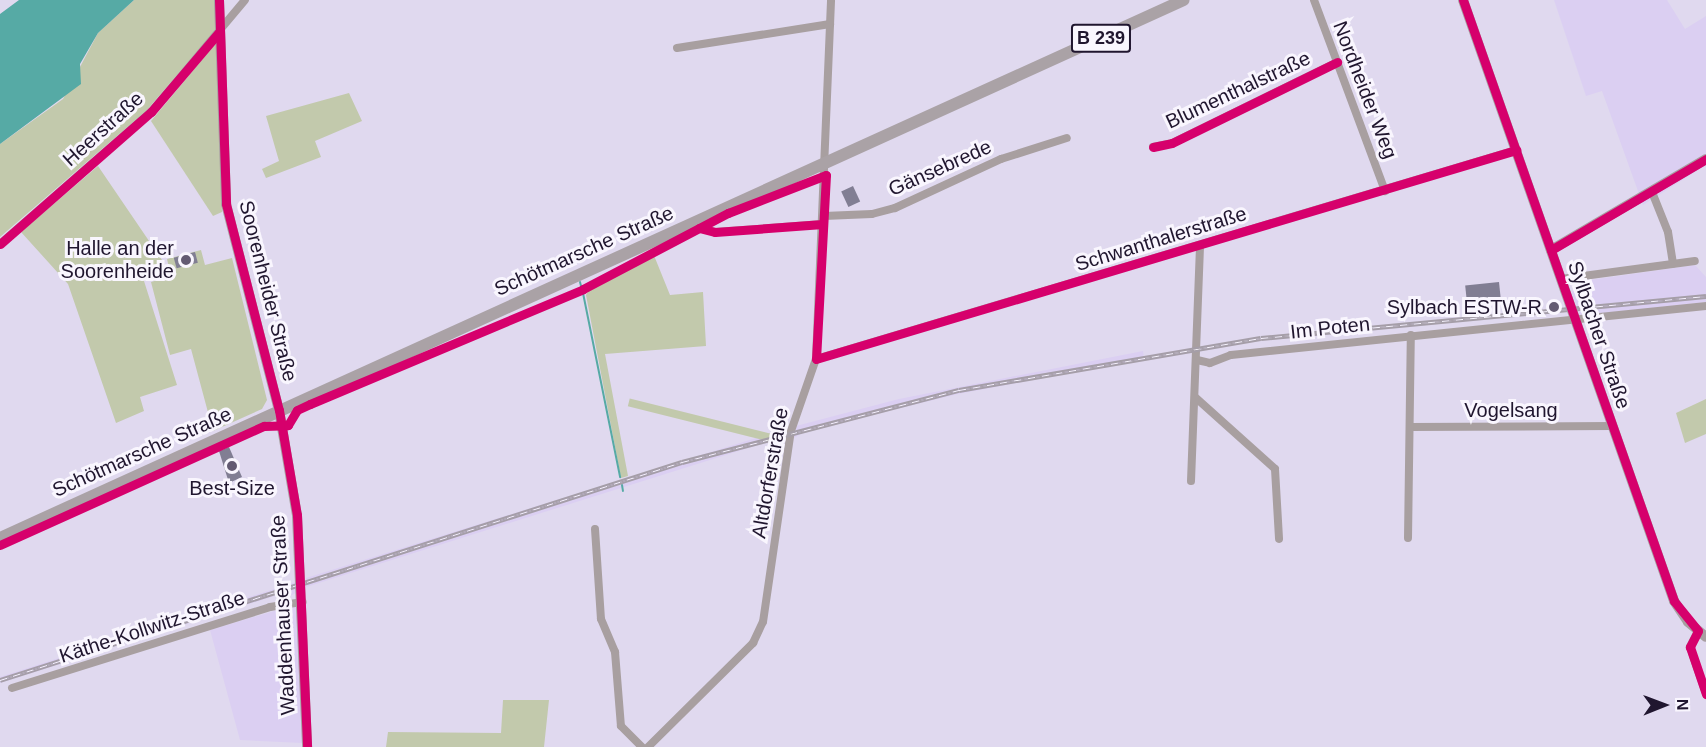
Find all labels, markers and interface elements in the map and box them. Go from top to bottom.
street label: Nordheider Weg [1328,18,1402,162]
road number: B 239 [1070,23,1132,53]
street label: Blumenthalstraße [1162,46,1314,134]
street label: Heerstraße [58,87,148,171]
street label: Gänsebrede [885,135,995,201]
street label: Soorenheider Straße [234,198,302,384]
street label: Schötmarsche Straße [491,201,677,301]
street label: Schwanthalerstraße [1072,202,1250,276]
place label: Halle an der Soorenheide [61,237,174,284]
marker: Halle an der Soorenheide [179,253,193,267]
street label: Sylbacher Straße [1563,258,1635,412]
place label: Sylbach ESTW-R [1387,295,1542,319]
marker: Sylbach ESTW-R [1547,300,1561,314]
street label: Im Poten [1289,312,1371,344]
street label: Vogelsang [1464,398,1558,422]
street label: Schötmarsche Straße [49,402,235,502]
street label: Altdorferstraße [747,406,793,540]
marker: Best-Size [225,459,239,473]
place label: Best-Size [189,476,275,500]
street label: Waddenhauser Straße [266,514,300,716]
street label: Käthe-Kollwitz-Straße [56,586,248,668]
north arrow [1634,675,1694,735]
text: N [1674,699,1691,711]

